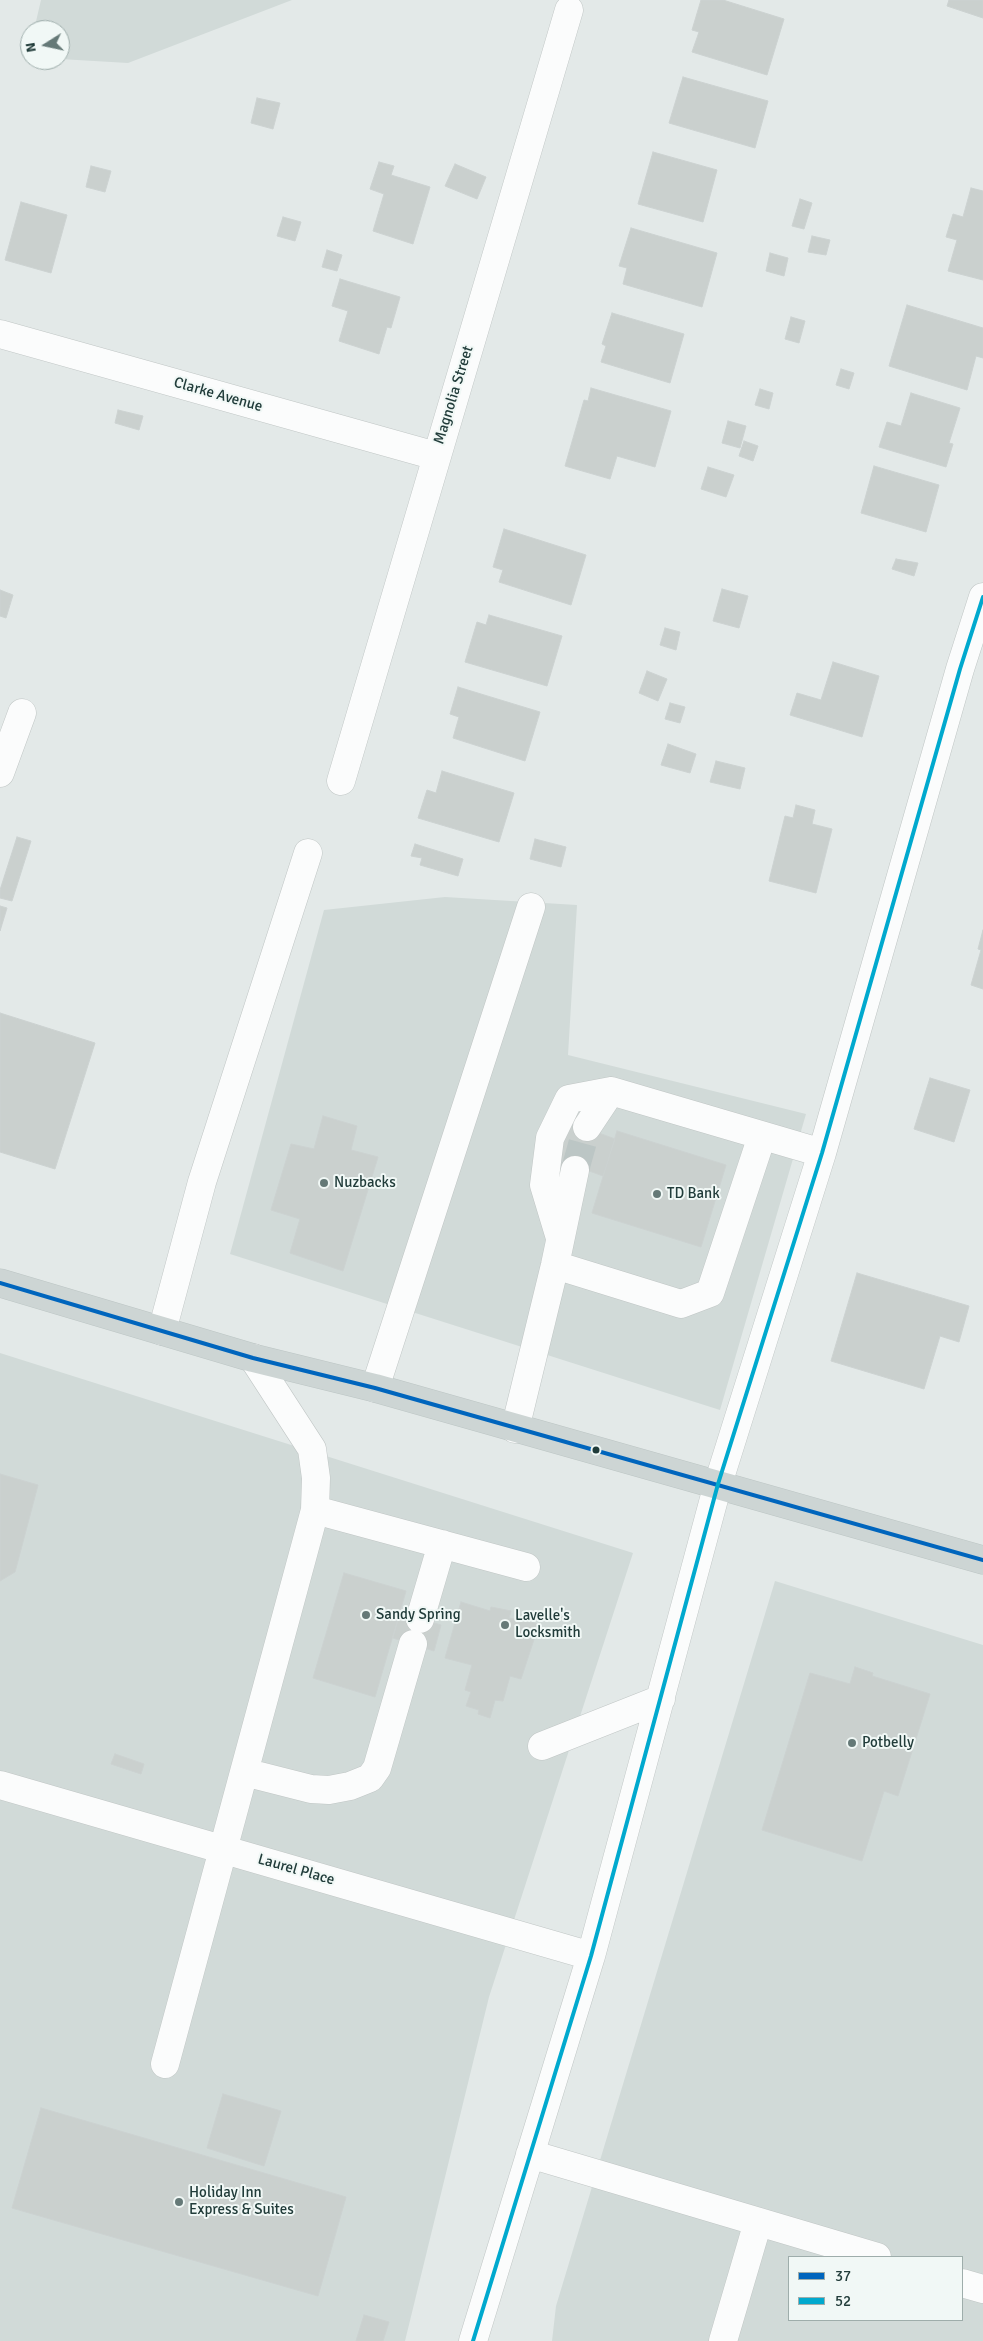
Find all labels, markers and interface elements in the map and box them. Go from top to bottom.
north arrow [20,20,70,70]
text: N [22,41,40,54]
street label: Magnolia Street [430,344,478,446]
street label: Clarke Avenue [172,374,264,416]
place label: Nuzbacks [334,1174,396,1192]
marker: Nuzbacks [318,1177,330,1189]
place label: TD Bank [667,1185,720,1203]
marker: TD Bank [651,1188,663,1200]
unlabelled marker [591,1445,601,1455]
place label: Sandy Spring [376,1606,461,1624]
place label: Lavelle's Locksmith [515,1607,581,1642]
marker: Sandy Spring [360,1609,372,1621]
marker: Lavelle's Locksmith [499,1619,511,1631]
place label: Potbelly [862,1734,914,1752]
marker: Potbelly [846,1737,858,1749]
street label: Laurel Place [256,1850,336,1890]
place label: Holiday Inn Express & Suites [189,2184,294,2219]
marker: Holiday Inn Express & Suites [173,2196,185,2208]
legend [788,2256,963,2321]
text: 37 [835,2267,851,2285]
text: 52 [835,2292,851,2310]

